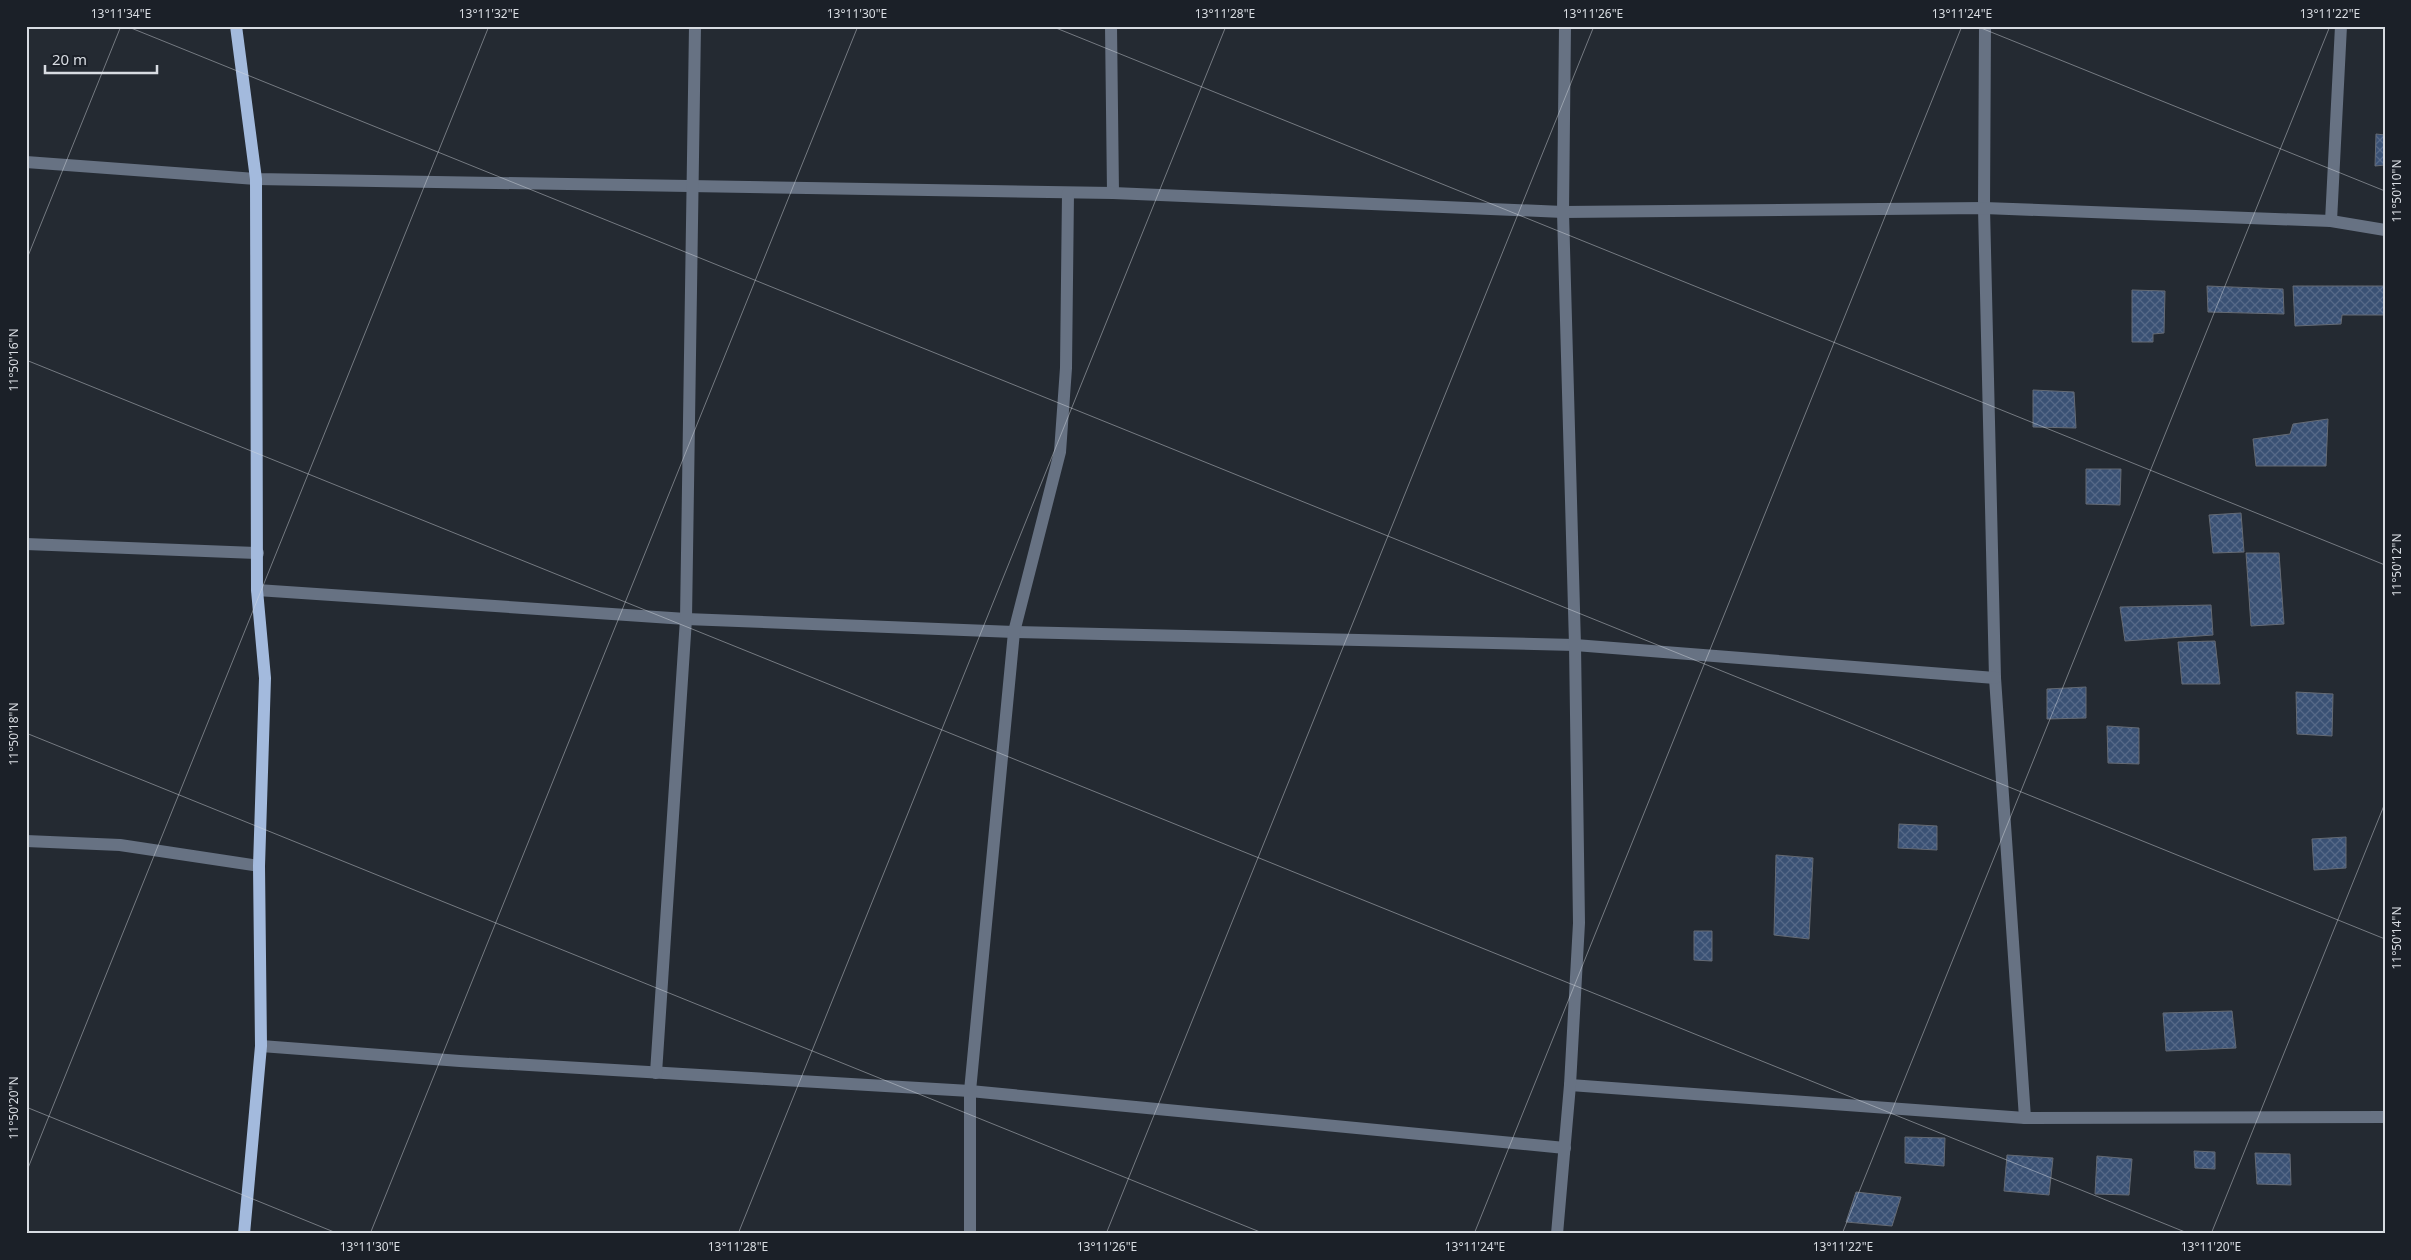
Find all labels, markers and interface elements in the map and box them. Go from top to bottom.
text: 13°11'34"E [91,5,151,22]
text: 13°11'32"E [459,5,519,22]
text: 13°11'30"E [827,5,887,22]
text: 13°11'28"E [1195,5,1255,22]
text: 13°11'26"E [1563,5,1623,22]
text: 13°11'24"E [1932,5,1992,22]
text: 13°11'22"E [2300,5,2360,22]
scale bar [45,42,158,74]
text: 20 m [52,49,87,69]
text: 11°50'10"N [2388,159,2405,223]
text: 11°50'16"N [5,328,22,392]
text: 11°50'12"N [2388,533,2405,597]
text: 11°50'18"N [5,702,22,766]
text: 11°50'14"N [2388,906,2405,970]
text: 11°50'20"N [5,1076,22,1140]
text: 13°11'30"E [340,1238,400,1255]
text: 13°11'28"E [708,1238,768,1255]
text: 13°11'26"E [1077,1238,1137,1255]
text: 13°11'24"E [1445,1238,1505,1255]
text: 13°11'22"E [1813,1238,1873,1255]
text: 13°11'20"E [2181,1238,2241,1255]

